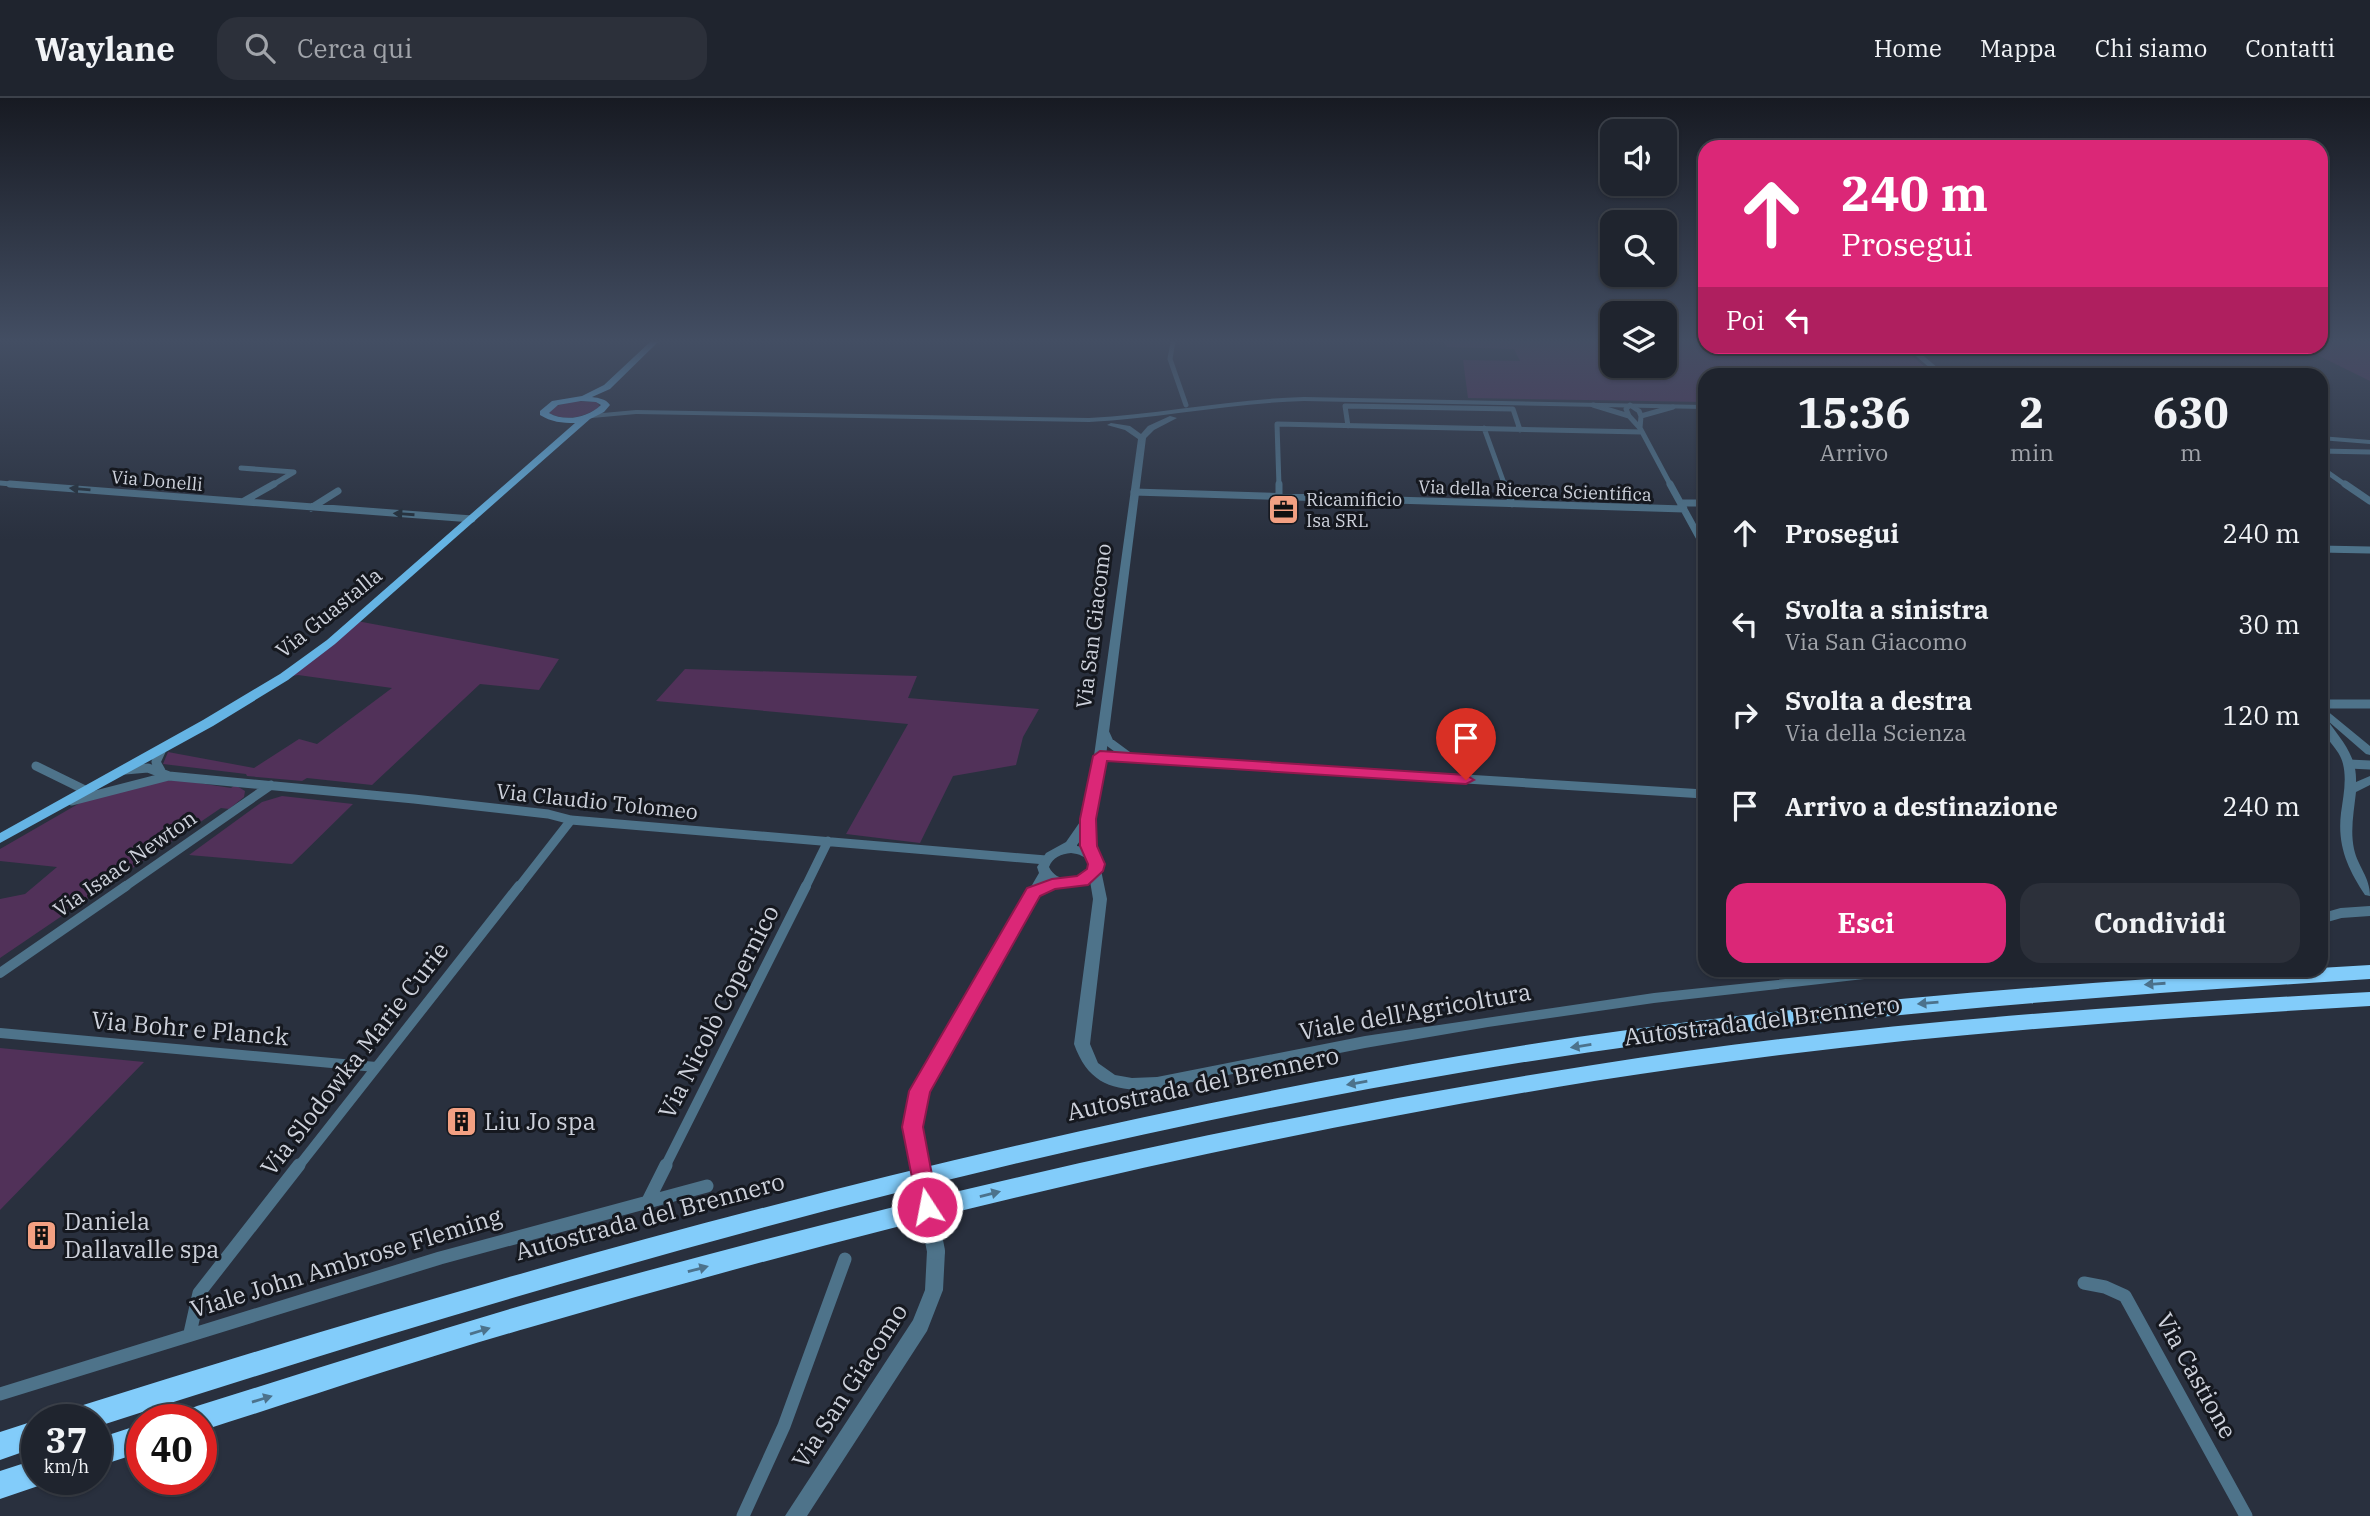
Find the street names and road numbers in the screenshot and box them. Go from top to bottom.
street label: Via Donelli [110,465,204,496]
street label: Via della Ricerca Scientifica [1418,475,1652,506]
street label: Via San Giacomo [1069,542,1117,710]
street label: Via Guastalla [269,561,387,664]
street label: Via Claudio Tolomeo [495,776,699,826]
street label: Via Isaac Newton [47,803,202,923]
street label: Via Nicolò Copernico [650,899,786,1124]
street label: Via Slodowka Marie Curie [253,935,456,1182]
street label: Viale dell'Agricoltura [1296,975,1533,1047]
street label: Autostrada del Brennero [1622,987,1901,1053]
street label: Via Bohr e Planck [90,1003,290,1053]
street label: Autostrada del Brennero [1064,1039,1342,1128]
street label: Autostrada del Brennero [512,1165,788,1267]
street label: Viale John Ambrose Fleming [186,1199,505,1325]
street label: Via San Giacomo [784,1297,914,1474]
street label: Via Castione [2149,1307,2245,1444]

